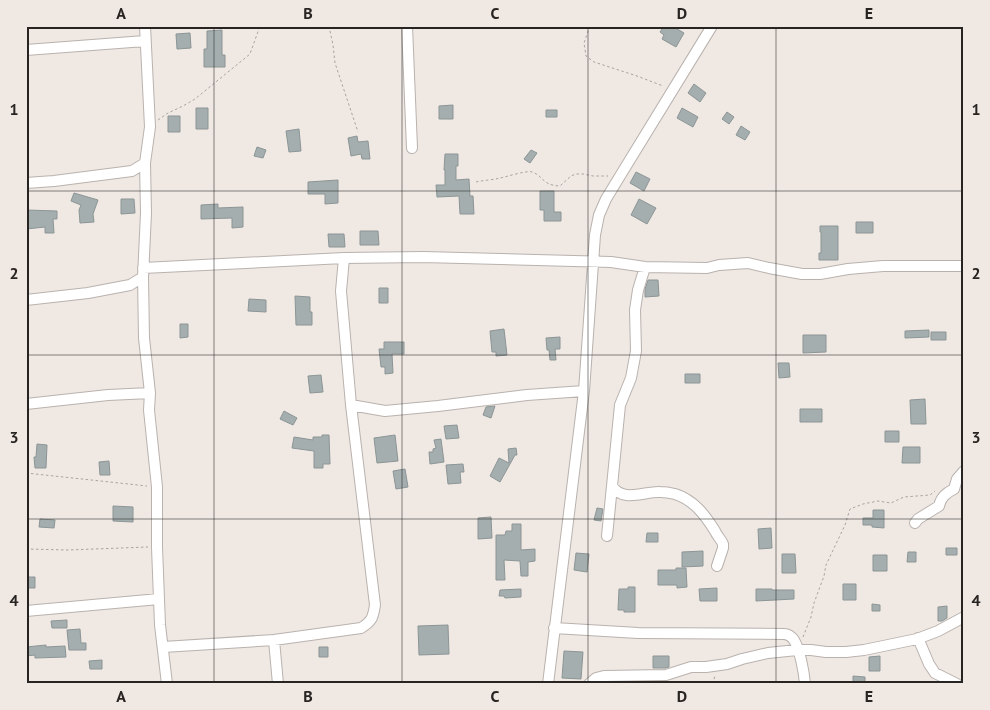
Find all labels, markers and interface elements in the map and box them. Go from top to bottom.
text: A [116,3,126,23]
text: B [303,3,313,23]
text: C [491,3,500,23]
text: D [677,3,687,23]
text: E [865,3,873,23]
text: 1 [9,99,19,119]
text: 1 [971,99,981,119]
text: 2 [9,263,19,283]
text: 2 [971,263,981,283]
text: 3 [9,427,19,447]
text: 3 [971,427,981,447]
text: 4 [9,590,19,610]
text: 4 [971,590,981,610]
text: A [116,686,126,706]
text: B [303,686,313,706]
text: C [491,686,500,706]
text: D [677,686,687,706]
text: E [865,686,873,706]

